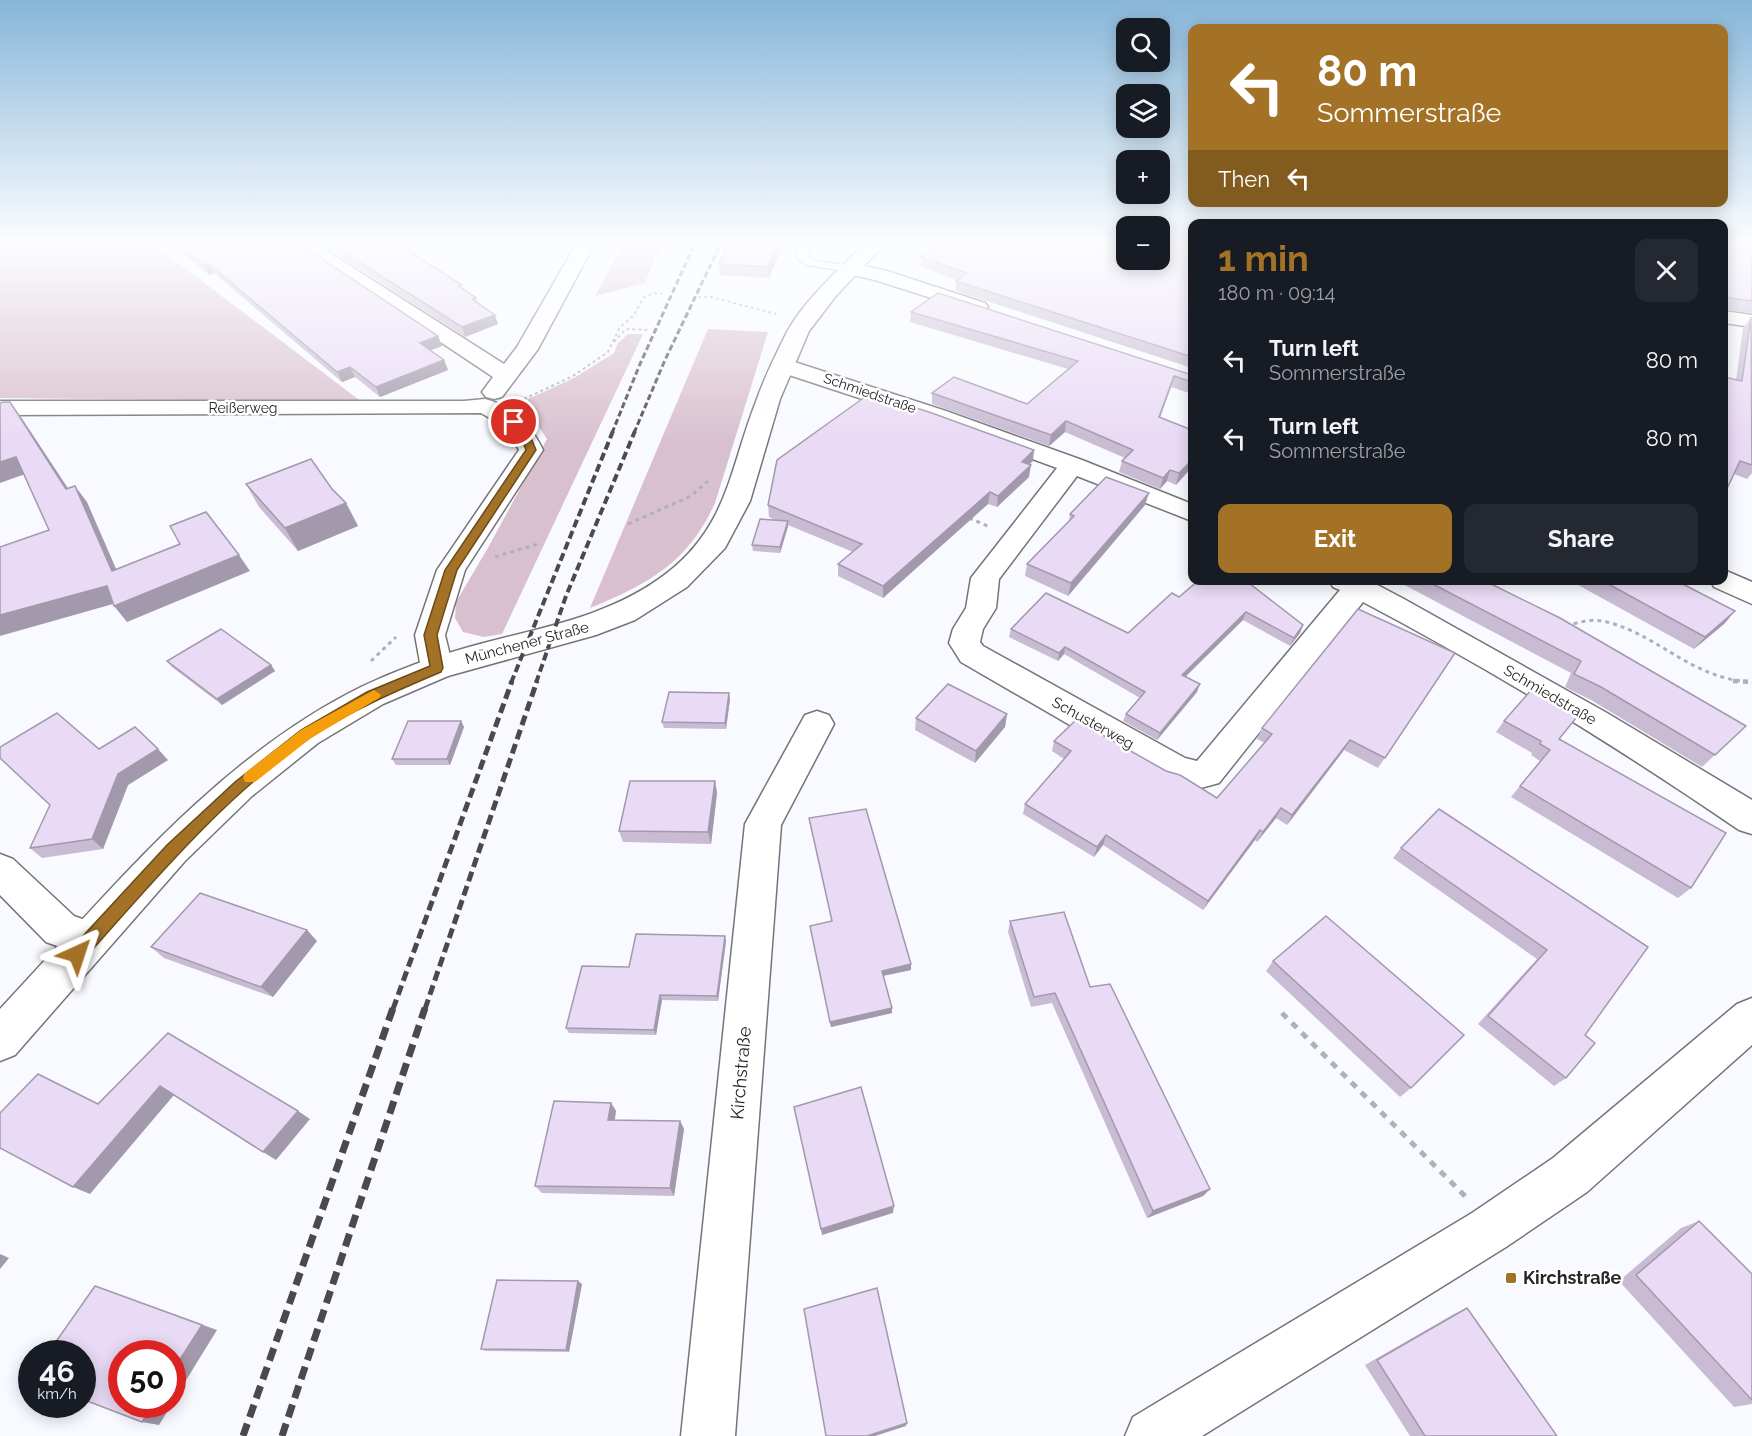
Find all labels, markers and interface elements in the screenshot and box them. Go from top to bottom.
map controls [1116,18,1170,270]
button: search [1116,18,1170,72]
text: 80 m [1317,47,1417,96]
icon: left [1218,48,1296,126]
button: layers [1116,84,1170,138]
text: Sommerstraße [1317,97,1501,128]
button: + [1116,150,1170,204]
icon: left [1282,162,1315,195]
text: Then [1218,166,1270,192]
button: − [1116,216,1170,270]
text: 1 min [1218,237,1309,279]
button: close [1635,239,1698,302]
text: 180 m · 09:14 [1218,281,1335,305]
text: Turn left [1269,335,1359,361]
icon: left [1218,344,1251,377]
text: 80 m [1646,347,1698,373]
text: Sommerstraße [1269,361,1406,385]
street label: Schmiedstraße [821,370,919,416]
pin [488,396,539,447]
street label: Reißerweg [208,400,278,416]
icon: arrive [497,405,530,438]
text: Turn left [1269,413,1359,439]
icon: left [1218,422,1251,455]
text: 80 m [1646,425,1698,451]
text: Sommerstraße [1269,439,1406,463]
button: Exit [1218,504,1452,573]
button: Share [1464,504,1698,573]
street label: Münchener Straße [463,618,591,668]
street label: Schmiedstraße [1500,661,1600,729]
street label: Schusterweg [1049,693,1137,753]
position arrow [45,922,109,986]
street label: Kirchstraße [726,1025,755,1120]
place label: Kirchstraße [1523,1267,1622,1288]
marker: Kirchstraße [1504,1271,1518,1285]
speed limit sign: 50 [108,1340,186,1418]
text: 46 [39,1354,75,1389]
text: km/h [37,1385,77,1403]

